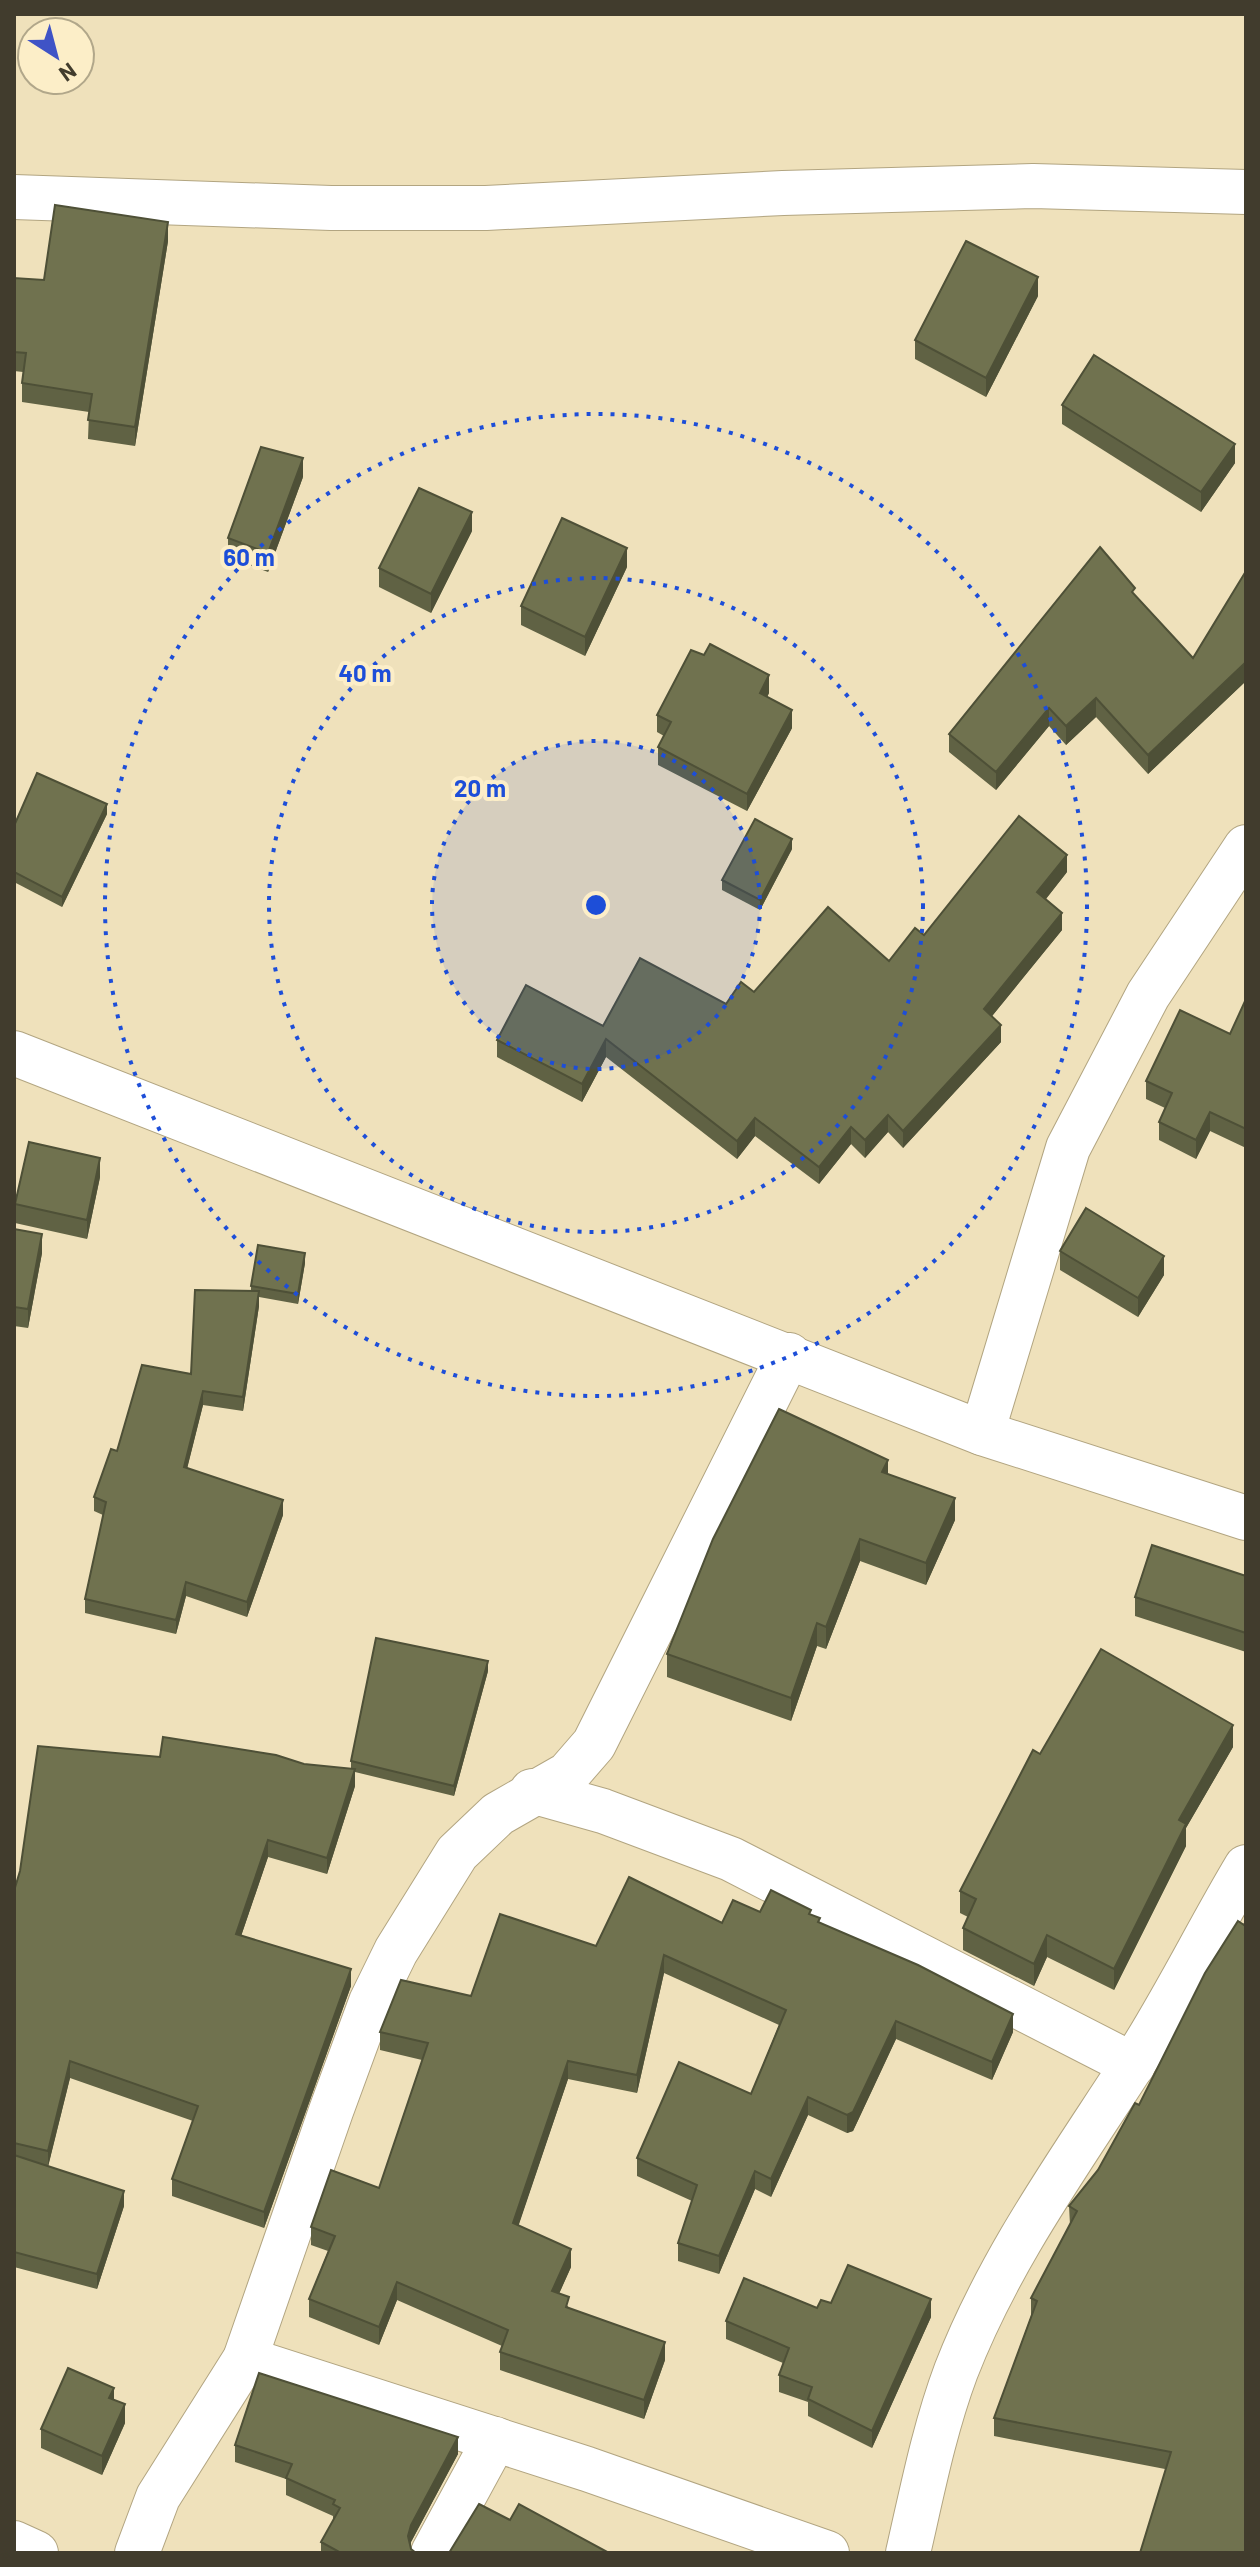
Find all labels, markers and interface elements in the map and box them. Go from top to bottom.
north arrow [16,16,96,96]
text: N [55,58,82,88]
text: 60 m [223,542,275,571]
text: 40 m [338,658,392,687]
text: 20 m [454,773,506,802]
centre of rings [582,891,610,919]

